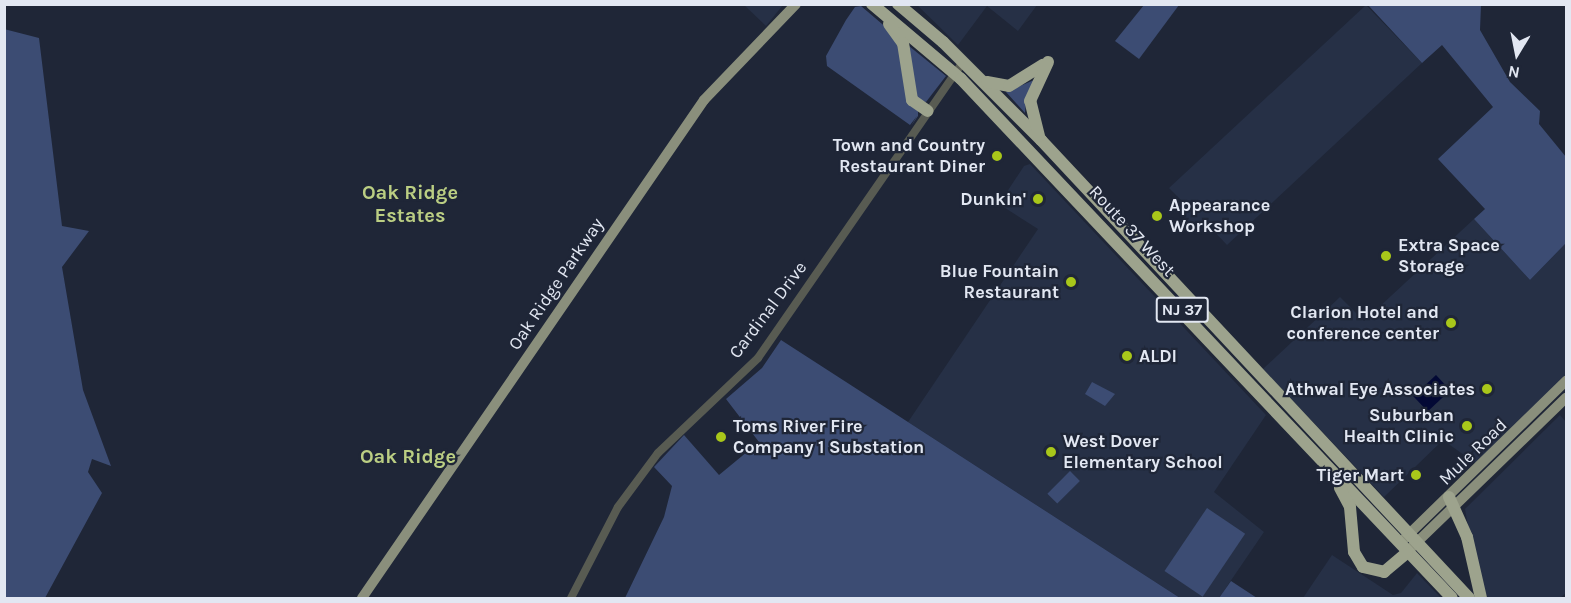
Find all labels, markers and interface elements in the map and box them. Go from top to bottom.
north arrow [1487,24,1547,84]
text: N [1506,62,1521,83]
place label: Town and Country Restaurant Diner [833,135,985,178]
marker: Town and Country Restaurant Diner [990,149,1004,163]
district label: Oak Ridge Estates [362,181,458,228]
street label: Route 37 West [1084,181,1180,281]
place label: Dunkin' [960,188,1026,210]
marker: Dunkin' [1031,192,1045,206]
place label: Appearance Workshop [1169,195,1270,238]
marker: Appearance Workshop [1150,209,1164,223]
street label: Oak Ridge Parkway [504,214,608,354]
place label: Extra Space Storage [1398,235,1500,278]
marker: Extra Space Storage [1379,249,1393,263]
street label: Cardinal Drive [725,257,811,363]
place label: Blue Fountain Restaurant [940,261,1059,304]
marker: Blue Fountain Restaurant [1064,275,1078,289]
road number: NJ 37 [1155,297,1209,323]
place label: Clarion Hotel and conference center [1286,302,1439,344]
marker: Clarion Hotel and conference center [1444,316,1458,330]
place label: ALDI [1139,345,1177,367]
marker: ALDI [1120,349,1134,363]
place label: Athwal Eye Associates [1285,378,1475,400]
marker: Athwal Eye Associates [1480,382,1494,396]
place label: Suburban Health Clinic [1343,405,1454,448]
street label: Mule Road [1435,414,1511,490]
place label: Toms River Fire Company 1 Substation [733,416,924,458]
marker: Suburban Health Clinic [1458,417,1476,435]
marker: Toms River Fire Company 1 Substation [714,430,728,444]
place label: West Dover Elementary School [1063,431,1223,474]
district label: Oak Ridge [360,444,456,468]
marker: West Dover Elementary School [1044,445,1058,459]
place label: Tiger Mart [1316,464,1404,486]
marker: Tiger Mart [1409,468,1423,482]

